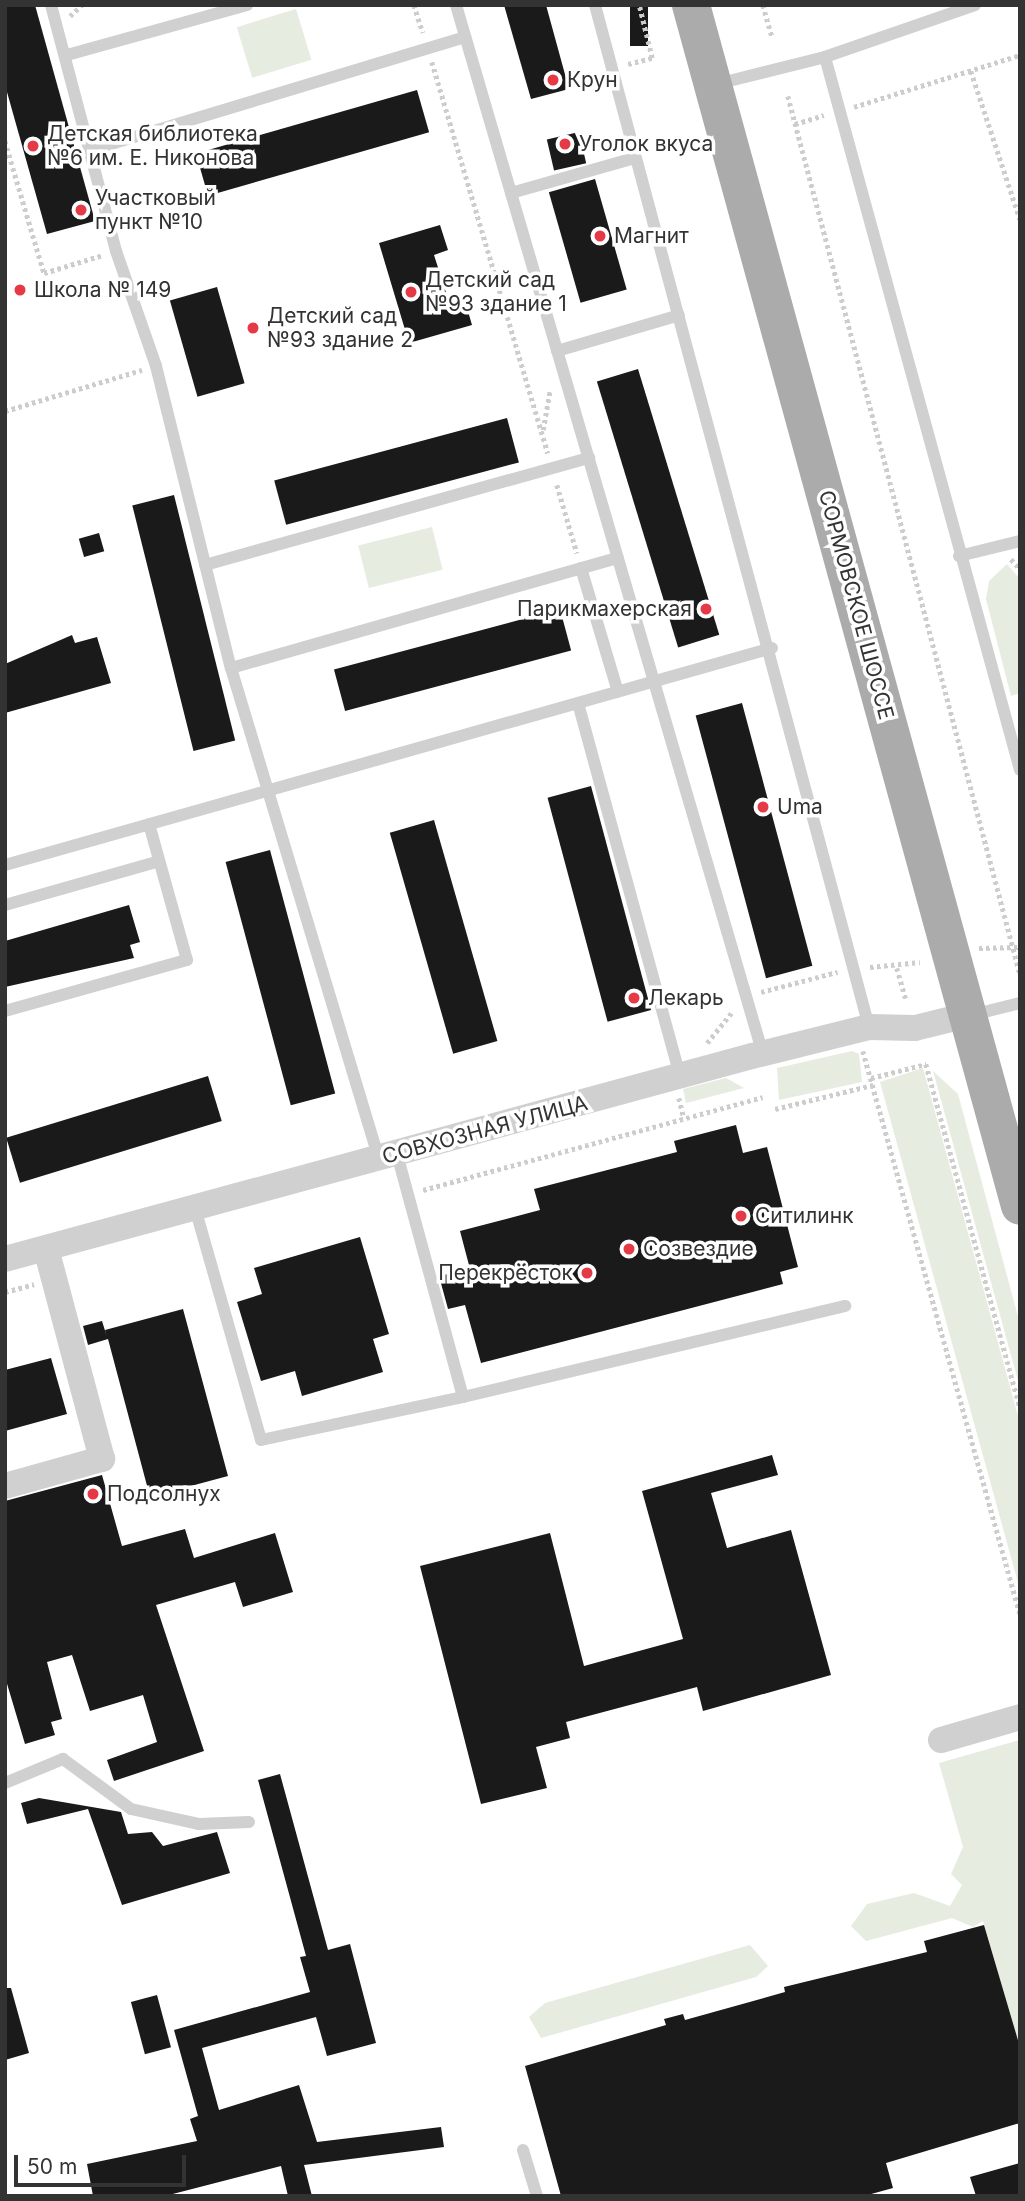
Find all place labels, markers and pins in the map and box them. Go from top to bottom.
place label: Крун [567,67,618,93]
marker: Крун [545,72,561,88]
place label: Детская библиотека №6 им. Е. Никонова [47,121,258,171]
place label: Уголок вкуса [579,131,713,157]
marker: Уголок вкуса [557,136,573,152]
marker: Детская библиотека №6 им. Е. Никонова [25,138,41,154]
place label: Участковый пункт №10 [95,185,216,235]
marker: Участковый пункт №10 [73,202,89,218]
place label: Магнит [614,223,689,249]
marker: Магнит [592,228,608,244]
place label: Детский сад №93 здание 1 [425,267,567,317]
place label: Школа № 149 [34,277,171,303]
marker: Школа № 149 [12,282,28,298]
marker: Детский сад №93 здание 1 [403,284,419,300]
place label: Детский сад №93 здание 2 [267,303,413,353]
marker: Детский сад №93 здание 2 [245,320,261,336]
place label: Парикмахерская [517,596,692,622]
marker: Парикмахерская [698,601,714,617]
place label: Uma [777,794,823,820]
marker: Uma [755,799,771,815]
place label: Лекарь [648,985,724,1011]
marker: Лекарь [626,990,642,1006]
place label: Ситилинк [755,1203,854,1229]
marker: Ситилинк [733,1208,749,1224]
place label: Созвездие [643,1236,754,1262]
marker: Созвездие [621,1241,637,1257]
place label: Перекрёсток [438,1260,573,1286]
marker: Перекрёсток [579,1265,595,1281]
place label: Подсолнух [107,1481,221,1507]
marker: Подсолнух [85,1486,101,1502]

